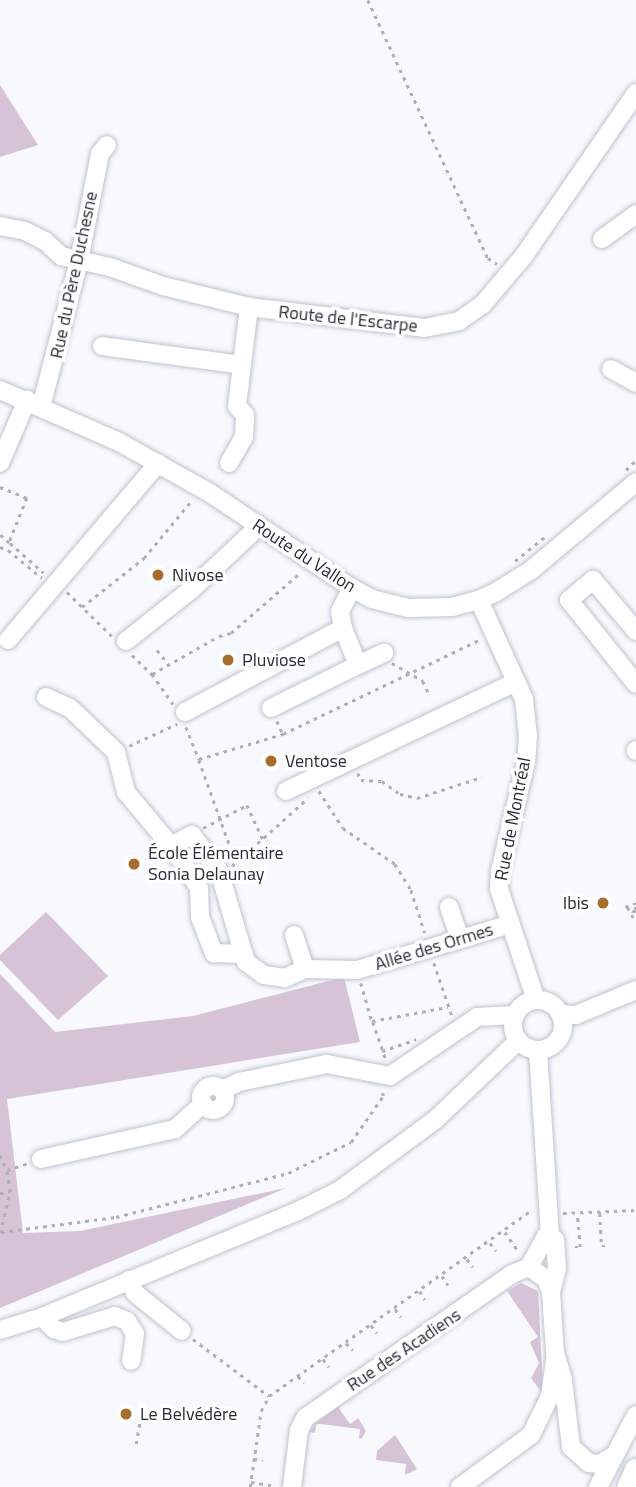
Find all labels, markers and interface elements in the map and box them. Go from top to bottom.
street label: Rue du Père Duchesne [46,189,102,361]
street label: Route de l'Escarpe [277,301,419,337]
street label: Route du Vallon [248,515,360,597]
place label: Nivose [172,564,224,586]
marker: Nivose [150,567,166,583]
place label: Pluviose [242,649,306,671]
marker: Pluviose [220,652,236,668]
place label: Ventose [285,750,347,772]
marker: Ventose [263,753,279,769]
street label: Rue de Montréal [490,756,536,882]
place label: École Élémentaire Sonia Delaunay [148,843,284,886]
marker: École Élémentaire Sonia Delaunay [126,856,142,872]
place label: Ibis [563,892,589,914]
marker: Ibis [595,895,611,911]
street label: Allée des Ormes [372,919,496,975]
street label: Rue des Acadiens [343,1304,465,1396]
place label: Le Belvédère [140,1403,237,1425]
marker: Le Belvédère [118,1406,134,1422]

